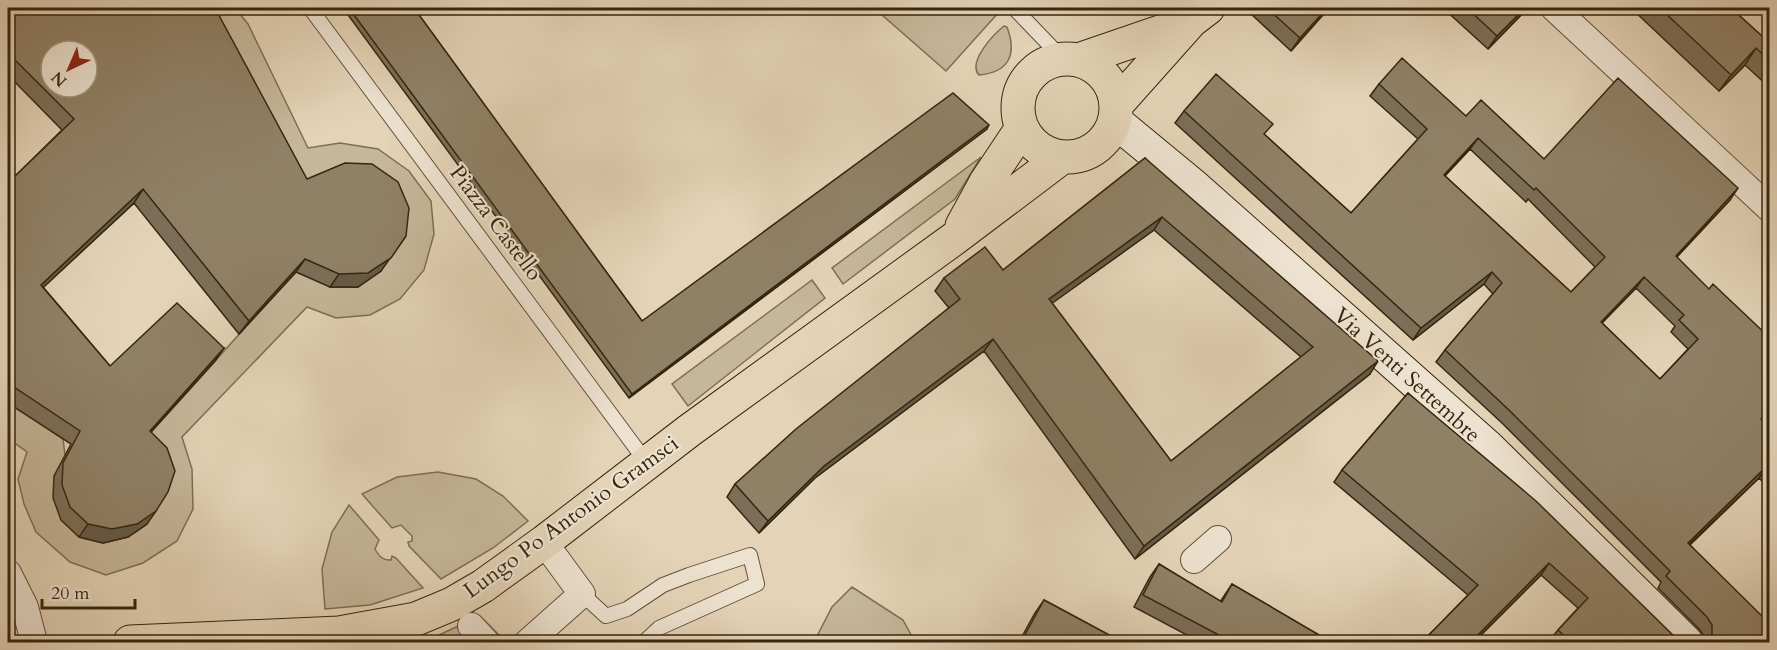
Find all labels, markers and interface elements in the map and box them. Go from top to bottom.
north arrow [39,39,99,99]
text: N [47,66,72,92]
street label: Piazza Castello [443,159,549,287]
street label: Via Venti Settembre [1327,301,1487,449]
street label: Lungo Po Antonio Gramsci [457,429,685,605]
scale bar [42,572,135,610]
text: 20 m [51,581,90,606]

